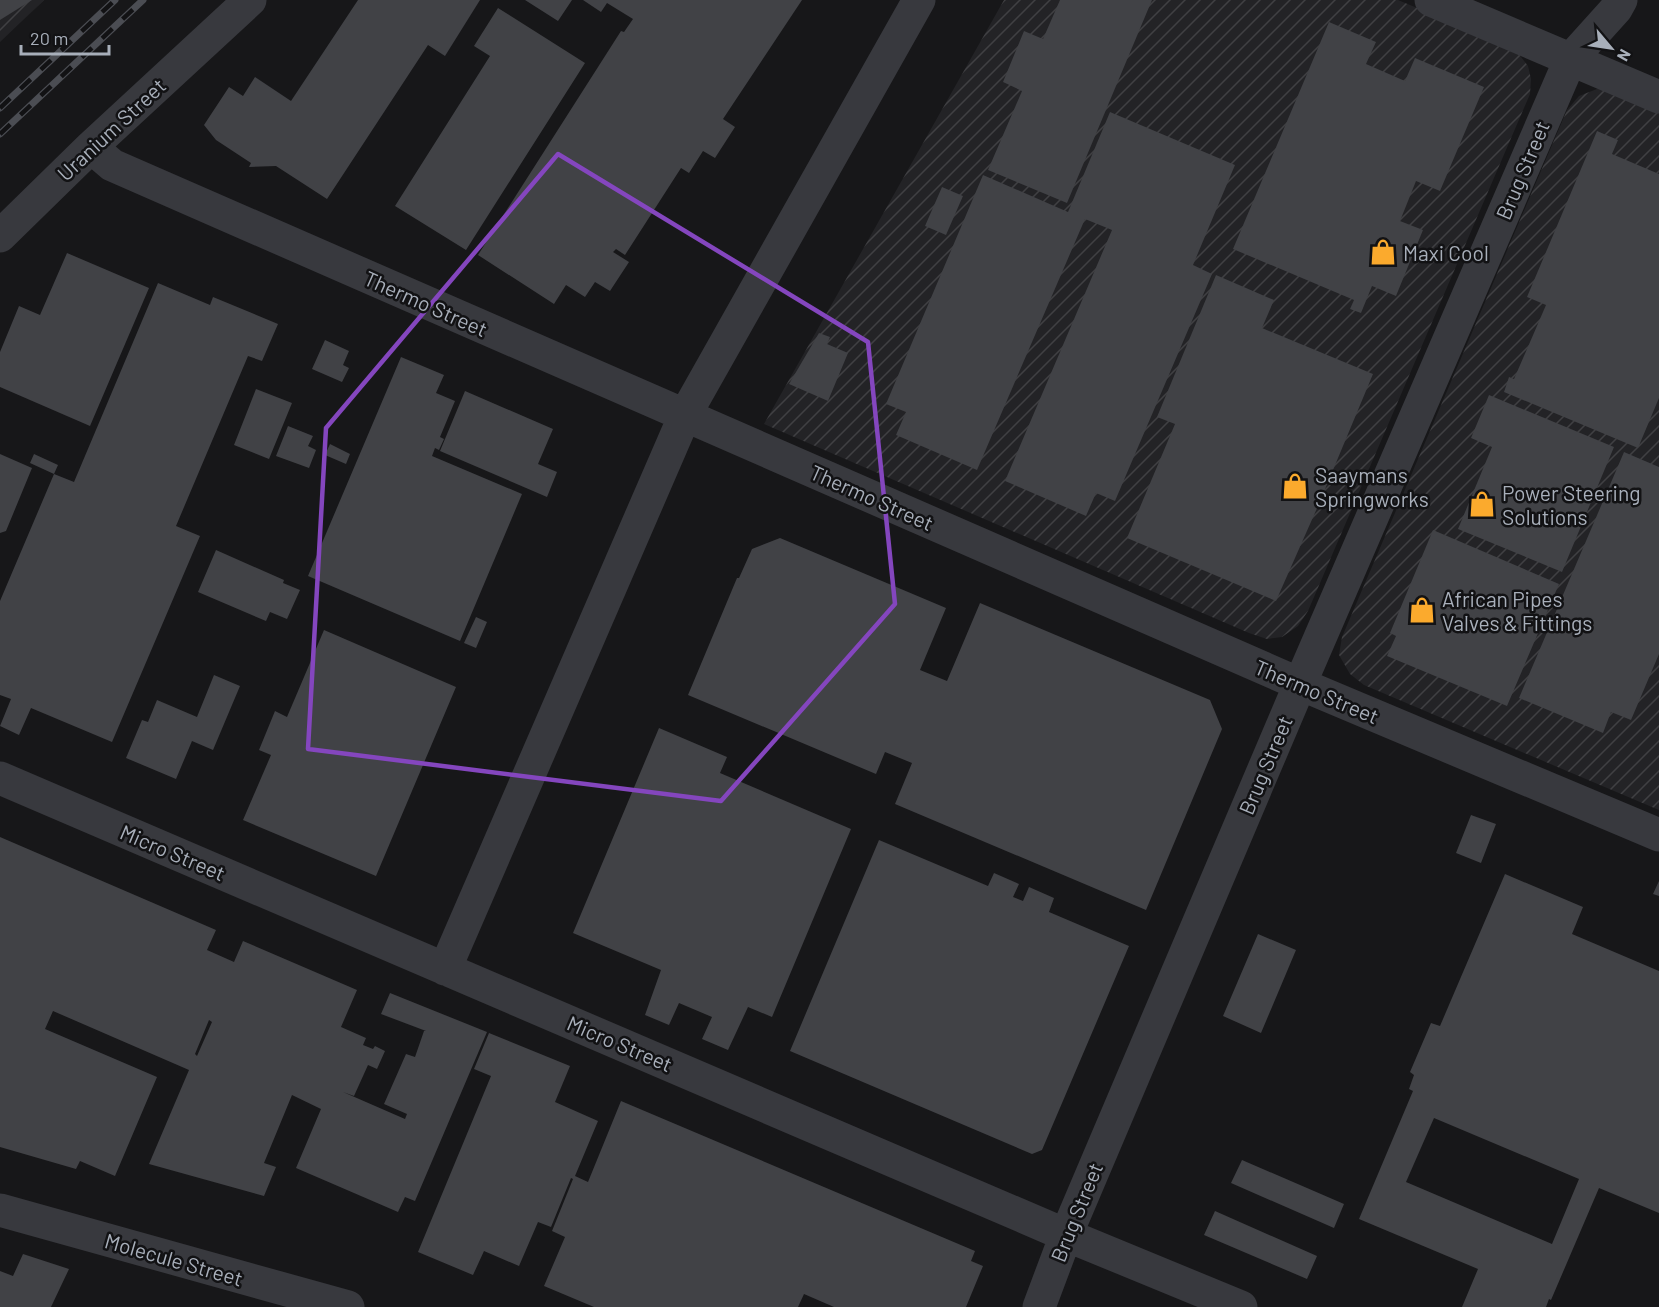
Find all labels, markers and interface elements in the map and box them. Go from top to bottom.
scale bar [21,18,110,56]
north arrow [1581,18,1641,78]
text: 20 m [30,27,68,49]
text: N [1614,46,1635,65]
street label: Uranium Street [52,73,170,185]
street label: Brug Street [1490,117,1554,223]
shop icon: Maxi Cool [1368,237,1398,267]
place label: Maxi Cool [1403,240,1489,265]
street label: Thermo Street [361,265,491,341]
street label: Thermo Street [807,459,937,535]
place label: Saaymans Springworks [1315,462,1429,511]
shop icon: Saaymans Springworks [1280,471,1310,501]
place label: Power Steering Solutions [1502,480,1640,529]
shop icon: Power Steering Solutions [1467,489,1497,519]
place label: African Pipes Valves & Fittings [1442,586,1592,635]
shop icon: African Pipes Valves & Fittings [1407,595,1437,625]
street label: Thermo Street [1251,654,1383,728]
street label: Brug Street [1233,712,1297,818]
street label: Micro Street [117,819,229,885]
street label: Micro Street [564,1010,676,1076]
street label: Brug Street [1045,1159,1107,1265]
street label: Molecule Street [102,1227,246,1291]

